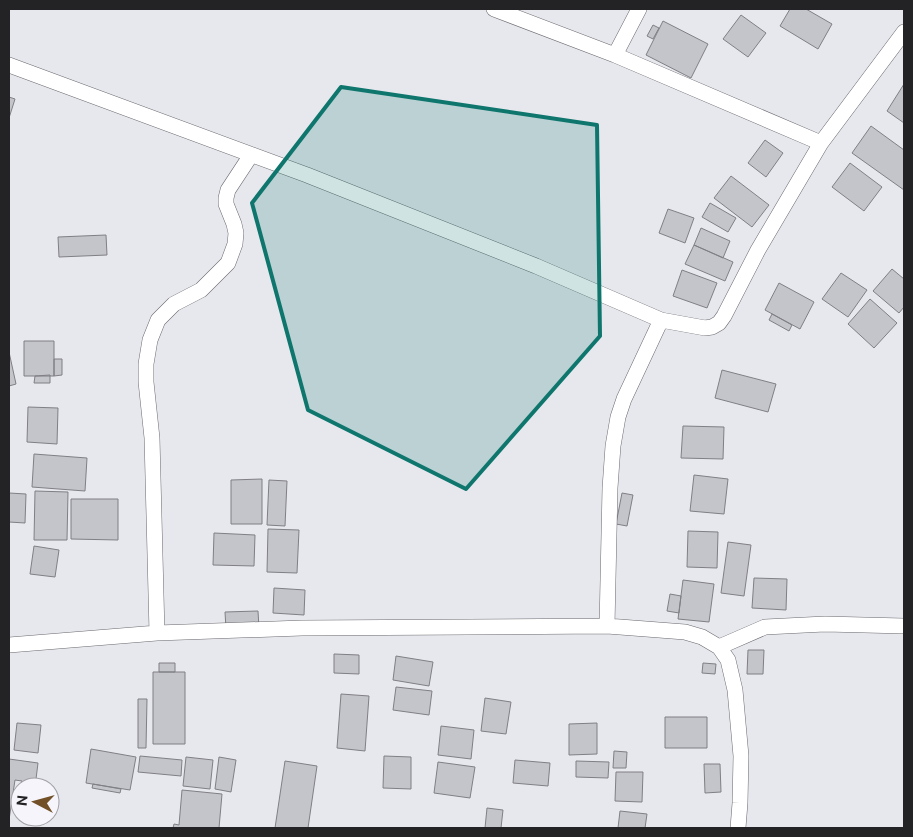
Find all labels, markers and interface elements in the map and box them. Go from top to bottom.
north arrow [10,777,60,827]
text: N [14,794,31,807]

